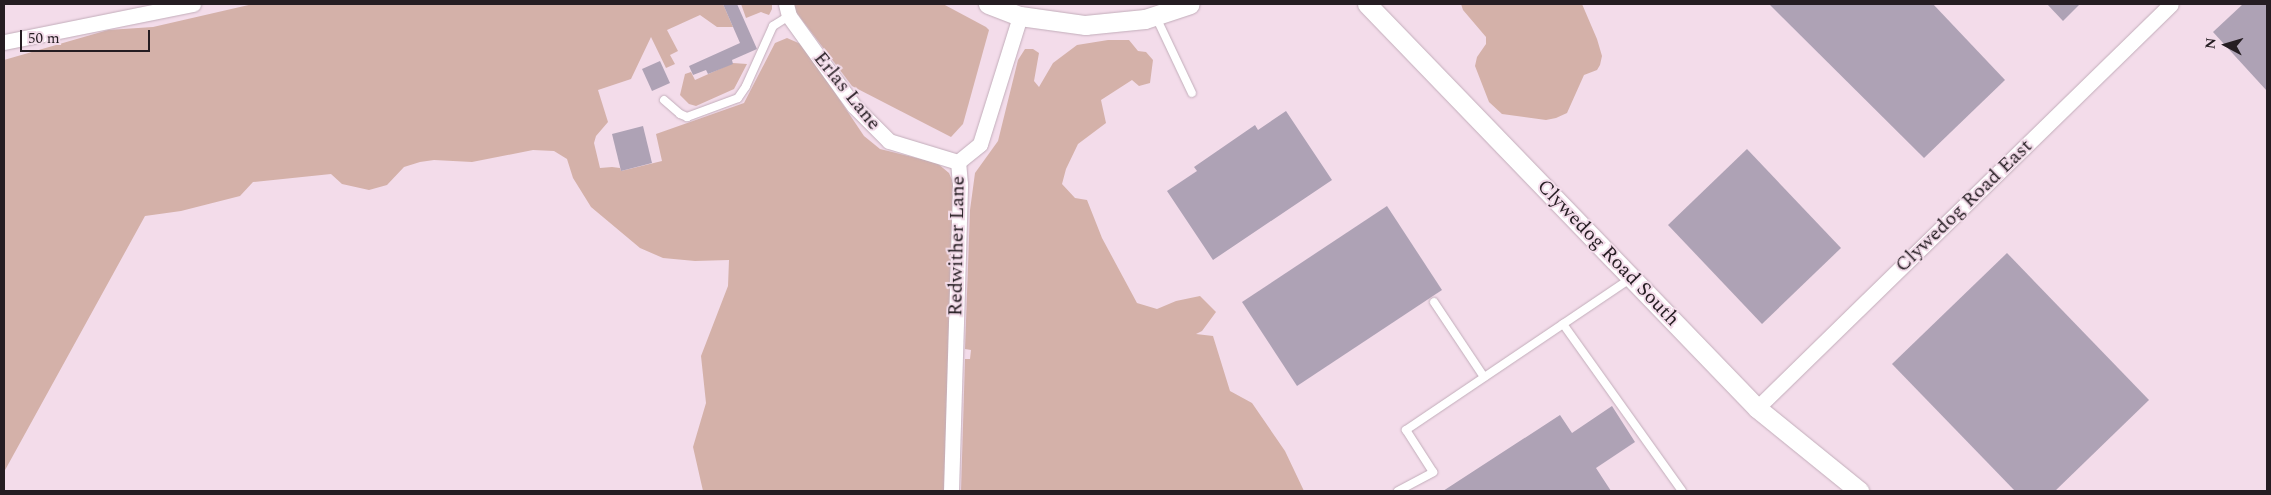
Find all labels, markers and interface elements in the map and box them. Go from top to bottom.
scale bar [22,20,152,52]
north arrow [2201,20,2251,70]
text: 50 m [28,27,60,50]
text: N [2200,37,2222,50]
street label: Erlas Lane [808,47,886,135]
street label: Clywedog Road East [1891,134,2037,278]
street label: Clywedog Road South [1532,175,1684,331]
street label: Redwither Lane [944,176,970,316]

